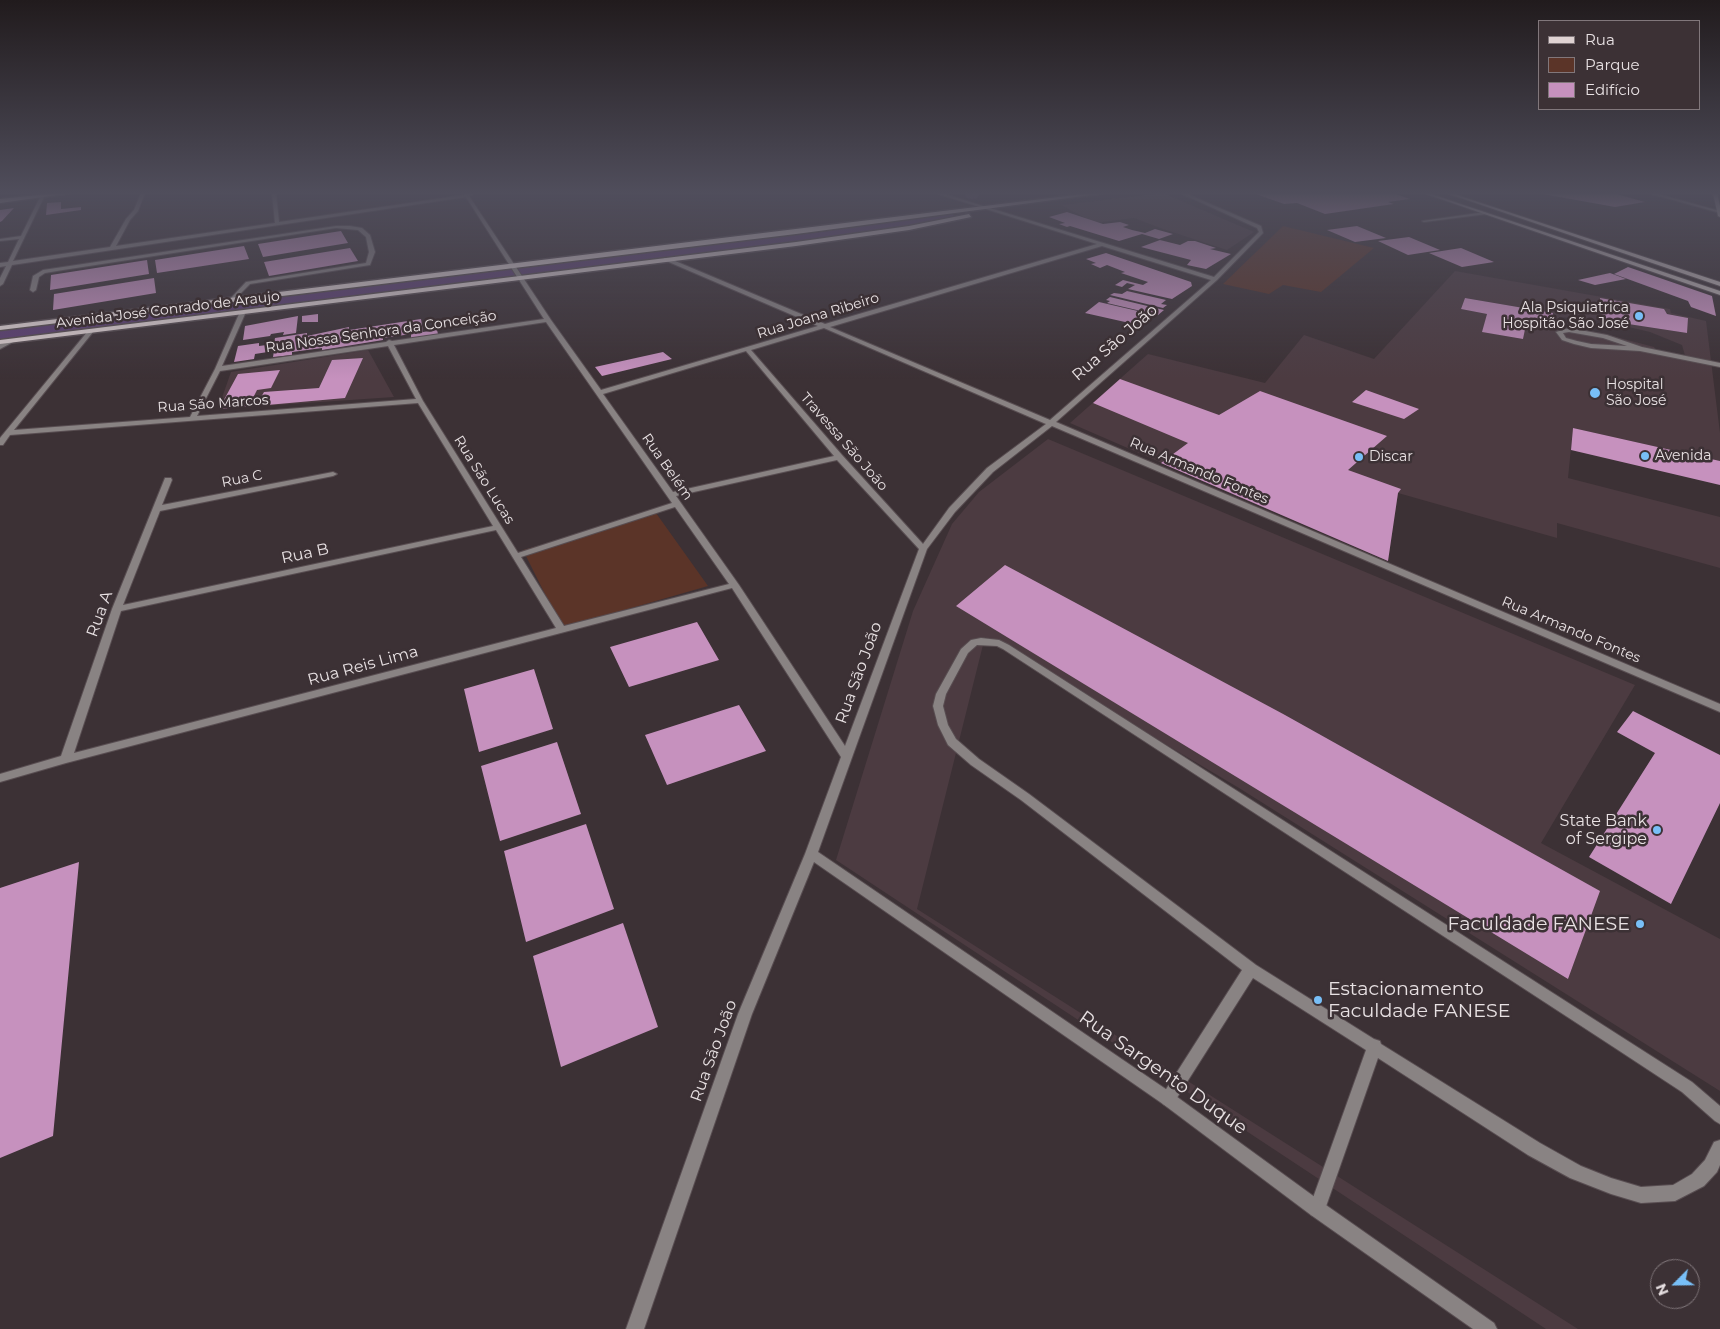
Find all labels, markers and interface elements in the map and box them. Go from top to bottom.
legend [1538,20,1700,110]
text: Rua [1585,30,1615,49]
text: Parque [1585,55,1640,74]
text: Edifício [1585,80,1640,99]
street label: Avenida José Conrado de Araujo [55,288,281,332]
street label: Rua Joana Ribeiro [755,289,881,343]
place label: Ala Psiquiatrica Hospitão São José [1502,300,1629,332]
street label: Rua São João [1068,301,1162,385]
street label: Rua Nossa Senhora da Conceição [264,307,498,357]
marker: Ala Psiquiatrica Hospitão São José [1633,310,1645,322]
place label: Hospital São José [1606,377,1666,410]
marker: Hospital São José [1588,386,1602,400]
street label: Travessa São João [797,389,891,495]
street label: Rua São Marcos [157,392,269,416]
street label: Rua Belém [638,430,696,504]
street label: Rua São Lucas [450,433,518,527]
street label: Rua Armando Fontes [1127,434,1271,508]
place label: Avenida [1655,448,1711,464]
place label: Discar [1369,449,1413,465]
marker: Avenida [1639,450,1651,462]
marker: Discar [1353,451,1365,463]
street label: Rua C [220,467,264,491]
street label: Rua B [280,540,330,568]
street label: Rua A [83,588,117,640]
street label: Rua Armando Fontes [1499,593,1643,667]
street label: Rua São João [832,619,886,727]
street label: Rua Reis Lima [306,642,420,690]
place label: State Bank of Sergipe [1560,811,1647,849]
marker: State Bank of Sergipe [1651,824,1663,836]
place label: Faculdade FANESE [1448,913,1630,935]
marker: Faculdade FANESE [1634,918,1646,930]
place label: Estacionamento Faculdade FANESE [1328,978,1510,1022]
marker: Estacionamento Faculdade FANESE [1312,994,1324,1006]
street label: Rua São João [687,997,741,1105]
street label: Rua Sargento Duque [1074,1006,1252,1140]
north arrow [1650,1259,1700,1309]
text: N [1652,1281,1673,1298]

